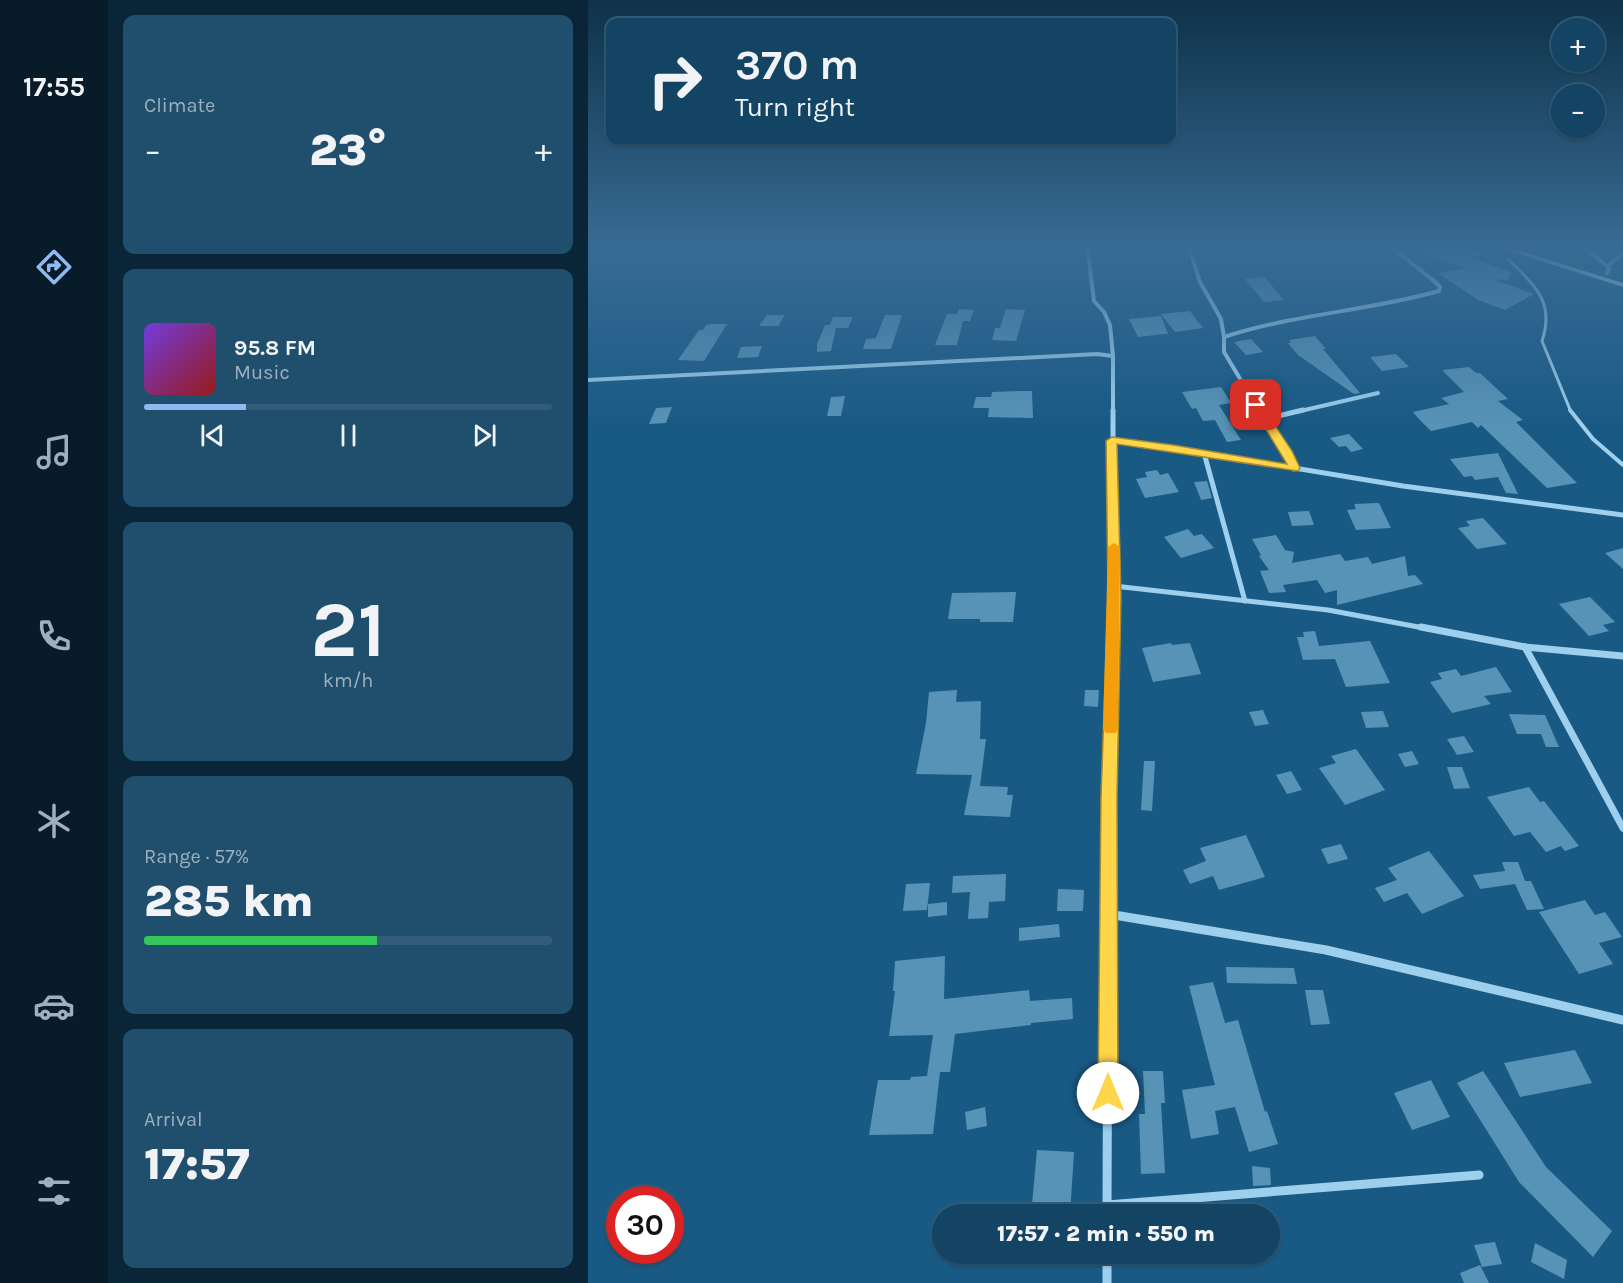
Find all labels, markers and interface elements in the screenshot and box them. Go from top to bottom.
map controls [1551,18,1605,138]
button: + [1551,18,1605,72]
text: 370 m [735,40,859,90]
icon: right [636,42,714,120]
text: 17:55 [23,71,85,103]
button: − [1551,84,1605,138]
text: Turn right [735,91,855,123]
text: Climate [144,94,215,117]
text: 23° [309,124,387,176]
text: − [144,131,161,169]
text: + [535,131,552,169]
icon: directions [33,246,75,288]
text: 95.8 FM [234,335,316,361]
text: Music [234,361,290,384]
pin [1230,379,1281,430]
icon: arrive [1239,388,1272,421]
icon: previous [196,419,229,452]
icon: pause [332,419,365,452]
icon: next [468,419,501,452]
icon: music [33,431,75,473]
text: 21 [311,584,386,676]
icon: phone [33,615,75,657]
text: km/h [323,669,373,692]
icon: climate [33,800,75,842]
text: Range · 57% [144,845,249,868]
text: 285 km [144,875,313,927]
icon: car [33,985,75,1027]
position arrow [1076,1061,1140,1125]
text: Arrival [144,1108,203,1131]
text: 17:57 [144,1138,250,1190]
icon: filters [33,1170,75,1212]
speed limit sign: 30 [606,1186,684,1264]
text: 17:57 · 2 min · 550 m [997,1221,1215,1247]

